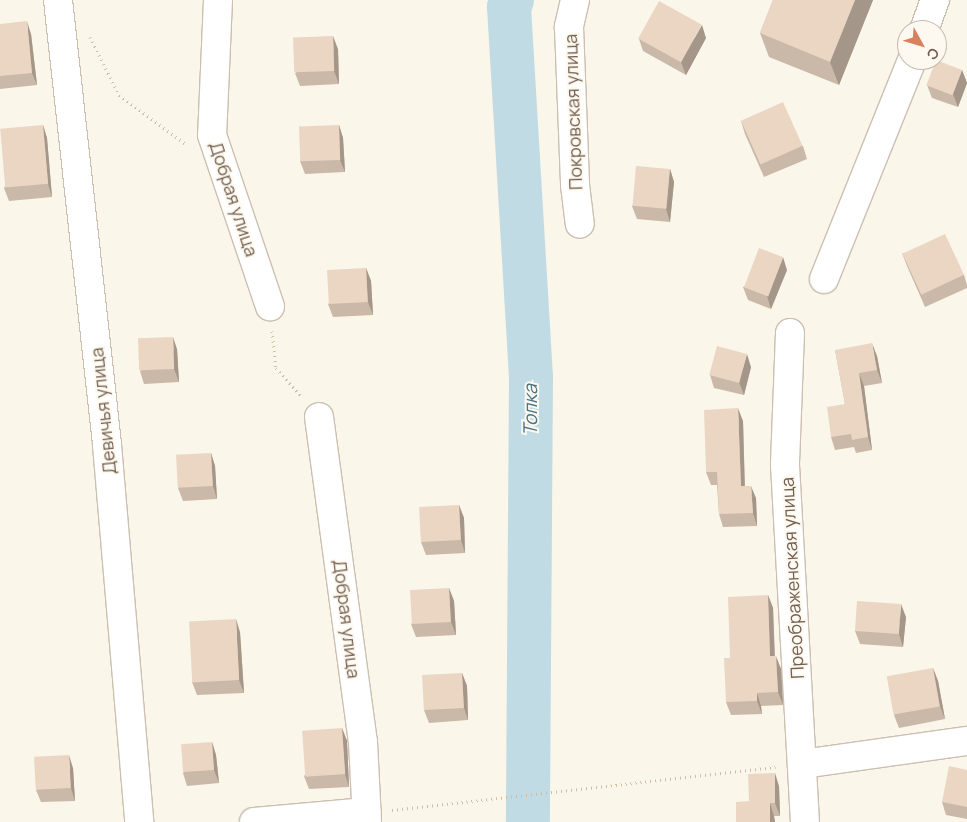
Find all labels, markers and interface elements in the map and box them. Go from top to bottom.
north arrow [897,20,947,70]
street label: Покровская улица [559,34,587,190]
text: С [923,44,944,64]
street label: Добрая улица [205,139,263,259]
street label: Девичья улица [86,346,120,476]
water label: Топка [520,384,542,436]
street label: Преображенская улица [776,477,808,679]
street label: Добрая улица [329,558,365,680]

